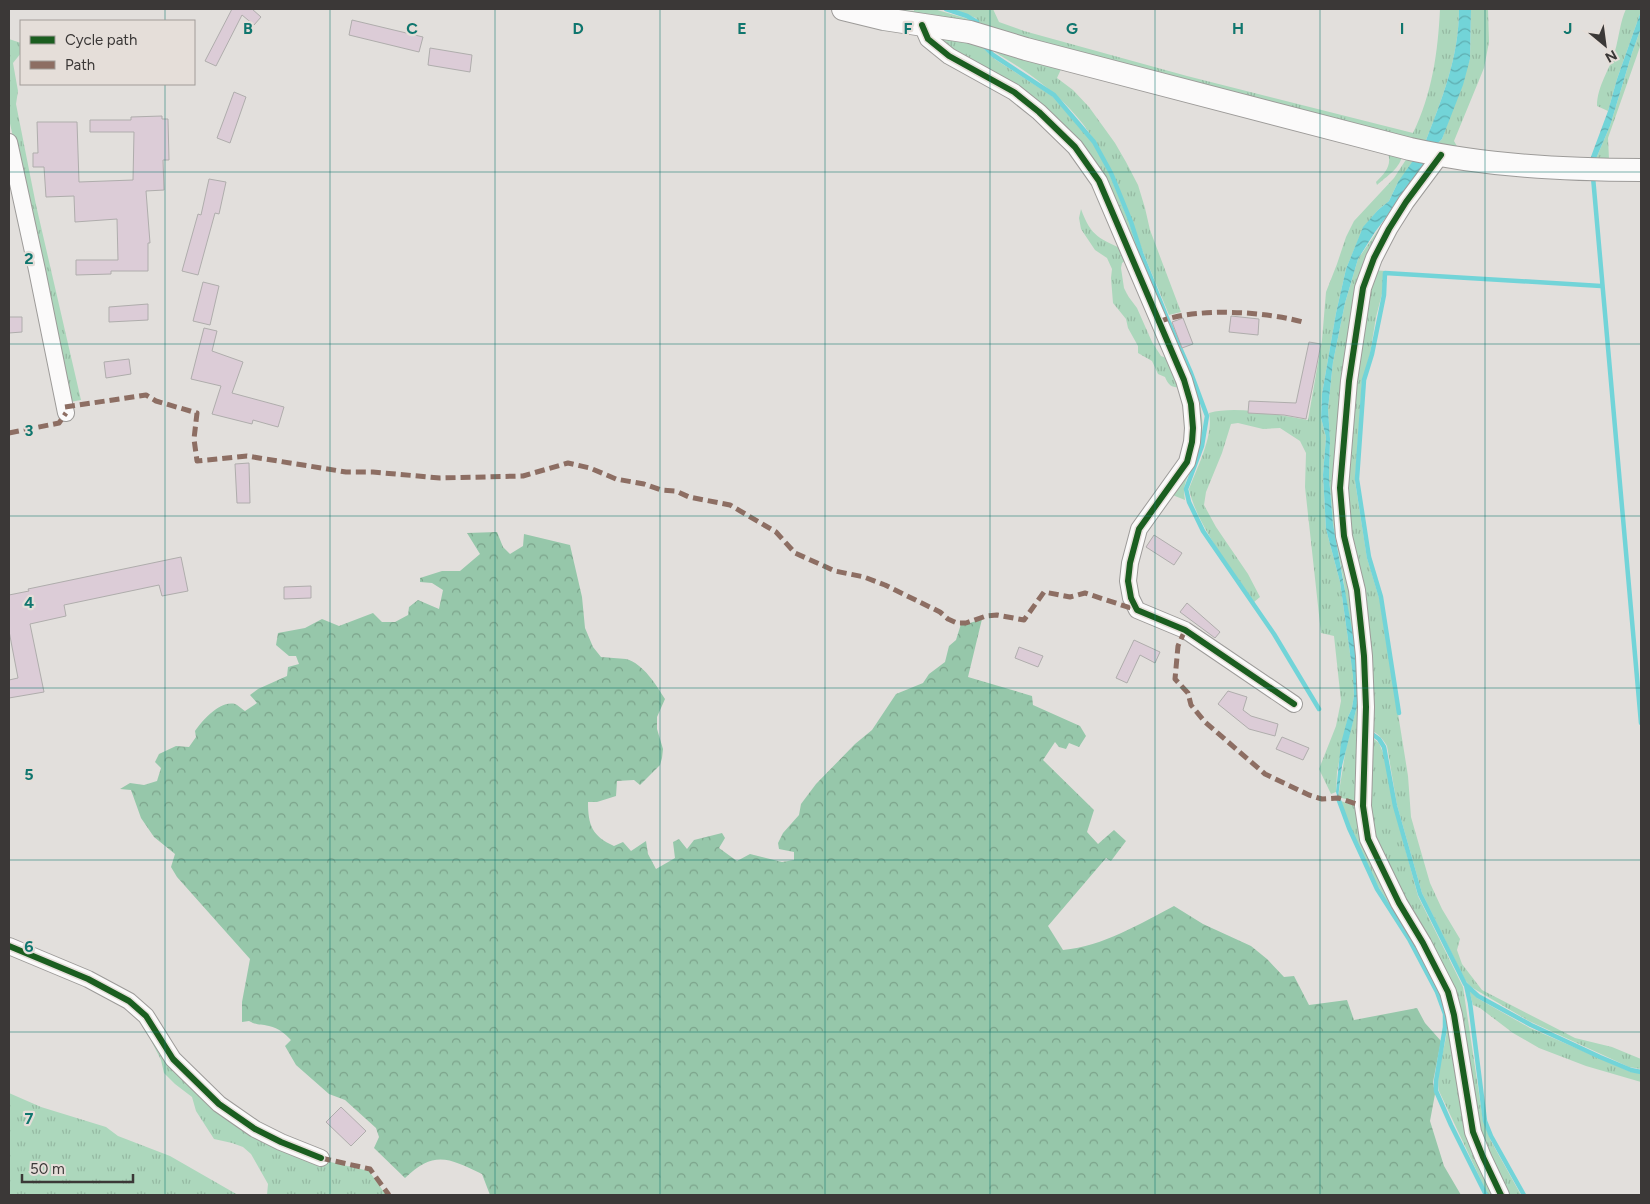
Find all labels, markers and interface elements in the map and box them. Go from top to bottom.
text: B [243,19,253,38]
text: C [406,19,418,38]
text: D [572,19,584,38]
text: E [737,19,747,38]
text: F [904,19,913,38]
text: G [1066,19,1078,38]
text: H [1232,19,1244,38]
text: I [1400,19,1404,38]
text: J [1564,19,1572,38]
legend [20,20,195,85]
north arrow [1580,20,1630,70]
text: Cycle path [65,31,137,49]
text: N [1602,46,1620,66]
text: Path [65,56,95,74]
text: 2 [24,249,34,268]
text: 3 [25,421,34,440]
text: 4 [24,593,34,612]
text: 5 [24,765,34,784]
text: 6 [24,937,34,956]
text: 7 [25,1109,34,1128]
scale bar [22,1152,134,1184]
text: 50 m [30,1160,65,1178]

